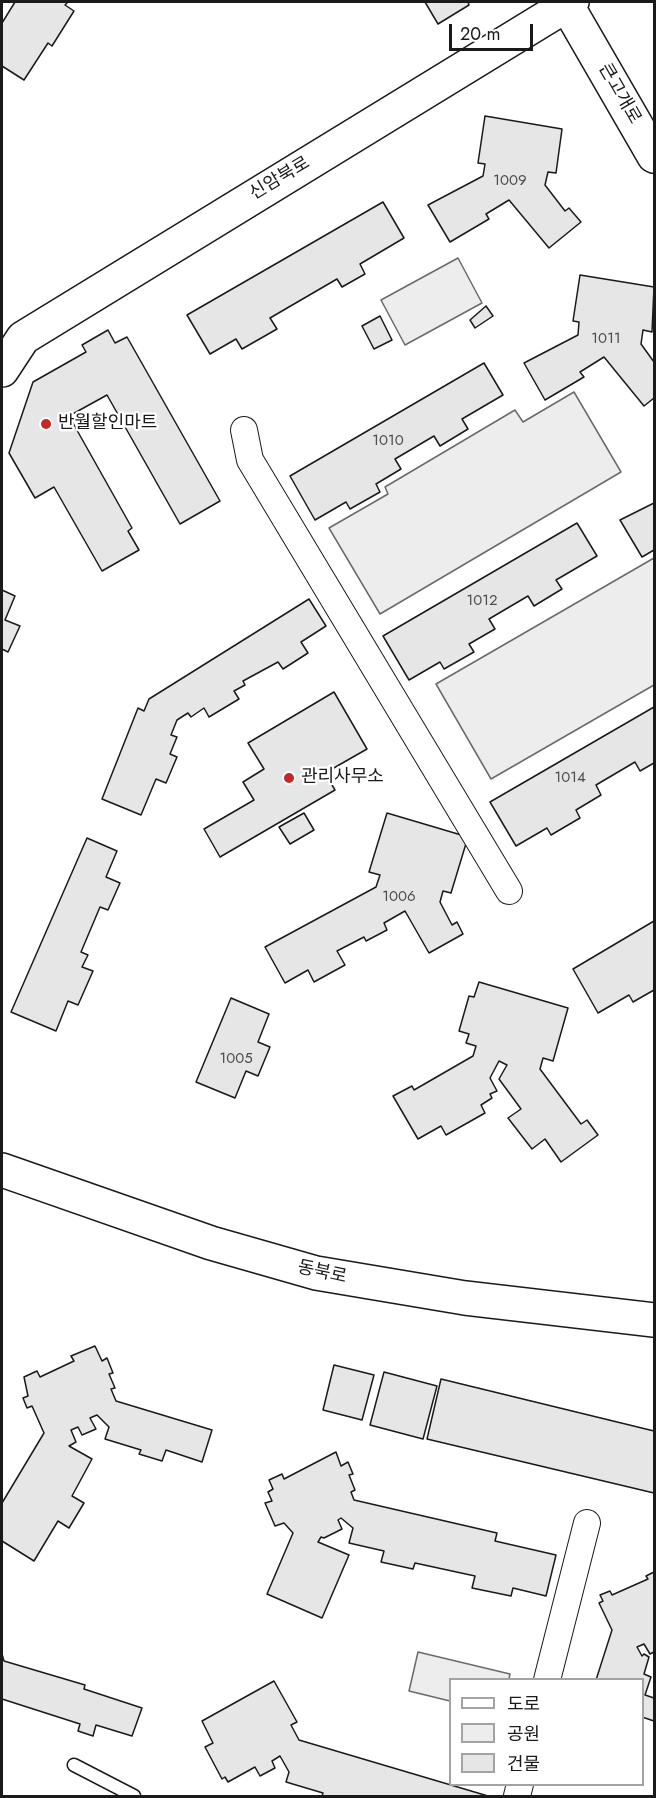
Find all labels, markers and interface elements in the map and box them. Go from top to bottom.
scale bar [452,12,536,50]
text: 20 m [460,21,500,47]
street label: 큰고개로 [593,60,645,128]
street label: 신암북로 [246,153,314,205]
house number: 1009 [493,172,527,190]
house number: 1011 [591,330,621,348]
place label: 반월할인마트 [58,413,157,435]
marker: 반월할인마트 [39,417,53,431]
house number: 1010 [372,432,404,450]
house number: 1012 [466,592,498,610]
place label: 관리사무소 [301,767,384,789]
house number: 1014 [554,769,586,787]
marker: 관리사무소 [282,771,296,785]
house number: 1006 [382,888,416,906]
house number: 1005 [219,1050,253,1068]
street label: 동북로 [295,1257,349,1289]
legend [449,1678,644,1786]
text: 도로 [507,1691,540,1717]
text: 공원 [507,1721,540,1747]
text: 건물 [507,1751,540,1777]

